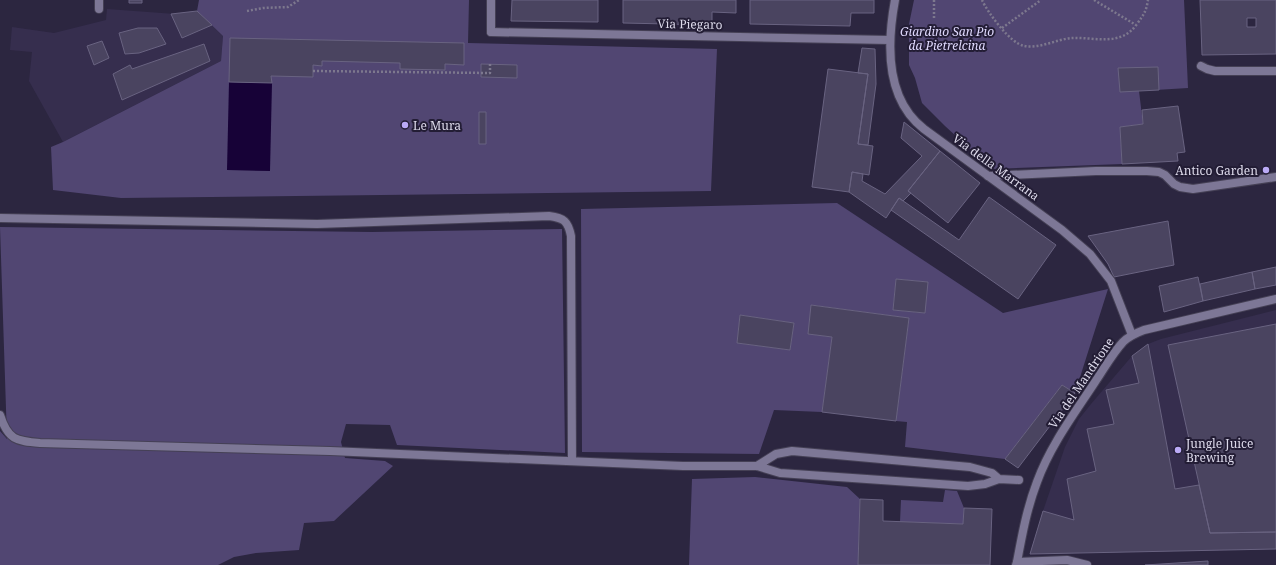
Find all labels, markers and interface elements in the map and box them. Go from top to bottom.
street label: Via Piegaro [657,15,723,33]
park label: Giardino San Pio da Pietrelcina [900,23,994,54]
place label: Le Mura [413,117,461,134]
marker: Le Mura [400,120,410,130]
street label: Via della Marrana [949,130,1043,204]
place label: Antico Garden [1175,162,1258,179]
marker: Antico Garden [1261,165,1271,175]
street label: Via del Mandrione [1044,334,1118,432]
place label: Jungle Juice Brewing [1185,435,1253,466]
marker: Jungle Juice Brewing [1173,445,1183,455]

